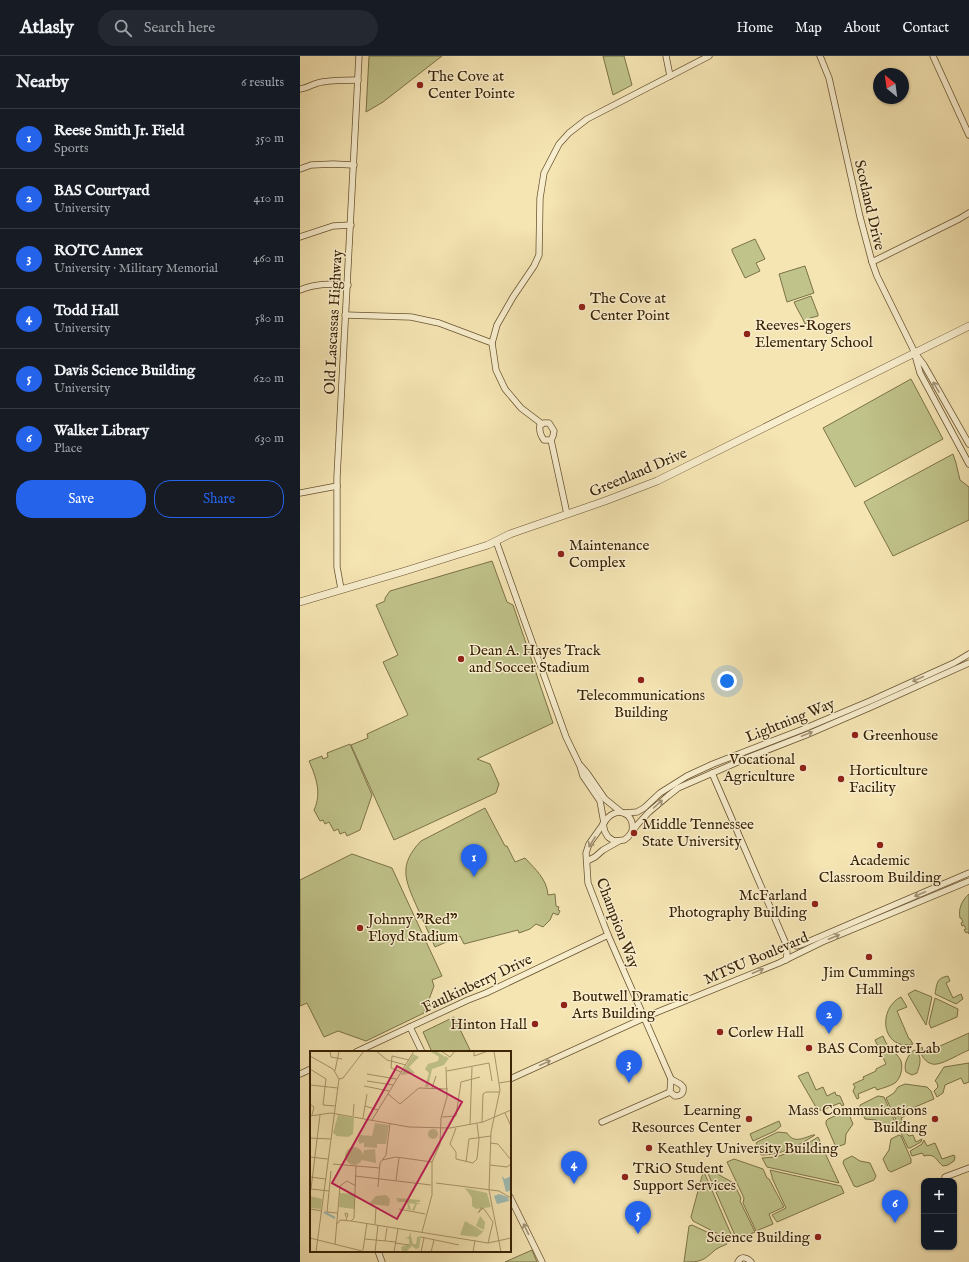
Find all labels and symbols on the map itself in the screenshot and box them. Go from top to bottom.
place label: The Cove at Center Pointe [428,67,515,103]
north arrow [873,68,909,104]
marker: The Cove at Center Pointe [415,80,425,90]
street label: Scotland Drive [850,158,889,252]
street label: Old Lascassas Highway [320,249,347,395]
place label: The Cove at Center Point [590,289,670,325]
marker: The Cove at Center Point [577,302,587,312]
place label: Reeves-Rogers Elementary School [755,316,874,352]
marker: Reeves-Rogers Elementary School [742,329,752,339]
one-way arrow [932,382,940,394]
street label: Greenland Drive [587,443,690,502]
place label: Maintenance Complex [569,536,649,572]
marker: Maintenance Complex [556,549,566,559]
place label: Dean A. Hayes Track and Soccer Stadium [469,641,602,677]
marker: Dean A. Hayes Track and Soccer Stadium [456,654,466,664]
your location [717,671,737,691]
marker: Telecommunications Building [636,675,646,685]
one-way arrow [913,676,925,683]
place label: Telecommunications Building [577,686,705,722]
street label: Lightning Way [743,694,838,747]
place label: Greenhouse [863,726,938,745]
one-way arrow [800,730,812,738]
marker: Greenhouse [850,730,860,740]
place label: Vocational Agriculture [723,750,796,786]
place label: Horticulture Facility [849,761,928,797]
marker: Vocational Agriculture [798,763,808,773]
marker: Horticulture Facility [836,774,846,784]
one-way arrow [653,799,664,808]
place label: Middle Tennessee State University [642,815,754,851]
marker: Middle Tennessee State University [629,828,639,838]
one-way arrow [587,836,596,847]
marker: Academic Classroom Building [875,840,885,850]
pin: 1 [461,844,487,877]
place label: Academic Classroom Building [819,851,942,887]
street label: Champion Way [592,875,644,972]
place label: McFarland Photography Building [669,886,808,922]
one-way arrow [914,890,926,898]
marker: McFarland Photography Building [810,899,820,909]
place label: Johnny "Red" Floyd Stadium [366,910,459,946]
marker: Johnny "Red" Floyd Stadium [355,923,365,933]
street label: MTSU Boulevard [701,927,812,989]
one-way arrow [828,933,840,941]
street label: Faulkinberry Drive [419,950,535,1017]
marker: Jim Cummings Hall [864,952,874,962]
place label: Jim Cummings Hall [821,963,915,999]
one-way arrow [752,967,764,975]
place label: Boutwell Dramatic Arts Building [571,987,689,1023]
marker: Boutwell Dramatic Arts Building [559,1000,569,1010]
pin: 2 [816,1001,842,1034]
place label: Hinton Hall [450,1015,528,1034]
marker: Hinton Hall [530,1019,540,1029]
place label: Corlew Hall [728,1023,805,1042]
marker: Corlew Hall [715,1027,725,1037]
place label: BAS Computer Lab [817,1039,940,1058]
marker: BAS Computer Lab [804,1043,814,1053]
pin: 3 [616,1050,642,1083]
inset map [310,1051,511,1252]
one-way arrow [539,1059,551,1066]
place label: Learning Resources Center [631,1101,742,1137]
place label: Mass Communications Building [788,1101,928,1137]
marker: Learning Resources Center [744,1114,754,1124]
marker: Mass Communications Building [930,1114,940,1124]
place label: Keathley University Building [657,1139,839,1158]
marker: Keathley University Building [644,1143,654,1153]
pin: 4 [561,1151,587,1184]
place label: TRiO Student Support Services [633,1159,736,1195]
marker: TRiO Student Support Services [620,1172,630,1182]
pin: 6 [882,1190,908,1223]
pin: 5 [625,1201,651,1234]
one-way arrow [522,1224,529,1236]
place label: Science Building [707,1228,811,1247]
marker: Science Building [813,1232,823,1242]

